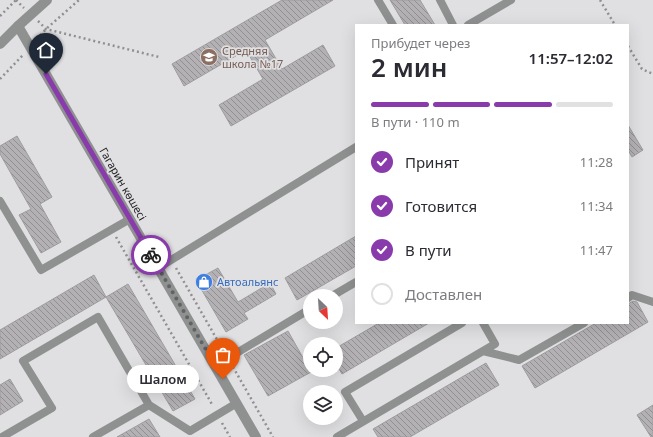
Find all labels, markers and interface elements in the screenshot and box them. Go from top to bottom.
pin [29,33,63,74]
text: Прибудет через [371,34,470,52]
icon: home [35,39,57,61]
place label: Средняя школа №17 [222,43,283,71]
school or university icon: Средняя школа №17 [199,47,219,67]
text: 11:57–12:02 [529,48,613,68]
text: 2 мин [371,49,447,85]
text: В пути · 110 m [371,113,460,131]
street label: Гагарин көшесі [96,145,150,223]
icon: check [371,151,393,173]
text: Принят [405,152,459,172]
text: 11:28 [580,153,613,171]
icon: check [371,195,393,217]
text: Готовится [405,196,477,216]
text: 11:34 [580,197,613,215]
courier [131,235,171,275]
icon: check [371,239,393,261]
text: В пути [405,240,452,260]
text: 11:47 [580,241,613,259]
icon: bike [140,244,162,266]
shop icon: Автоальянс [194,272,214,292]
place label: Автоальянс [217,274,279,289]
text: Доставлен [405,284,482,304]
north arrow [303,289,343,329]
map controls [303,289,343,425]
button: locate [303,337,343,377]
pin [206,338,240,379]
icon: bag [212,344,234,366]
callout: Шалом [127,365,199,393]
text: Шалом [139,370,187,388]
button: layers [303,385,343,425]

